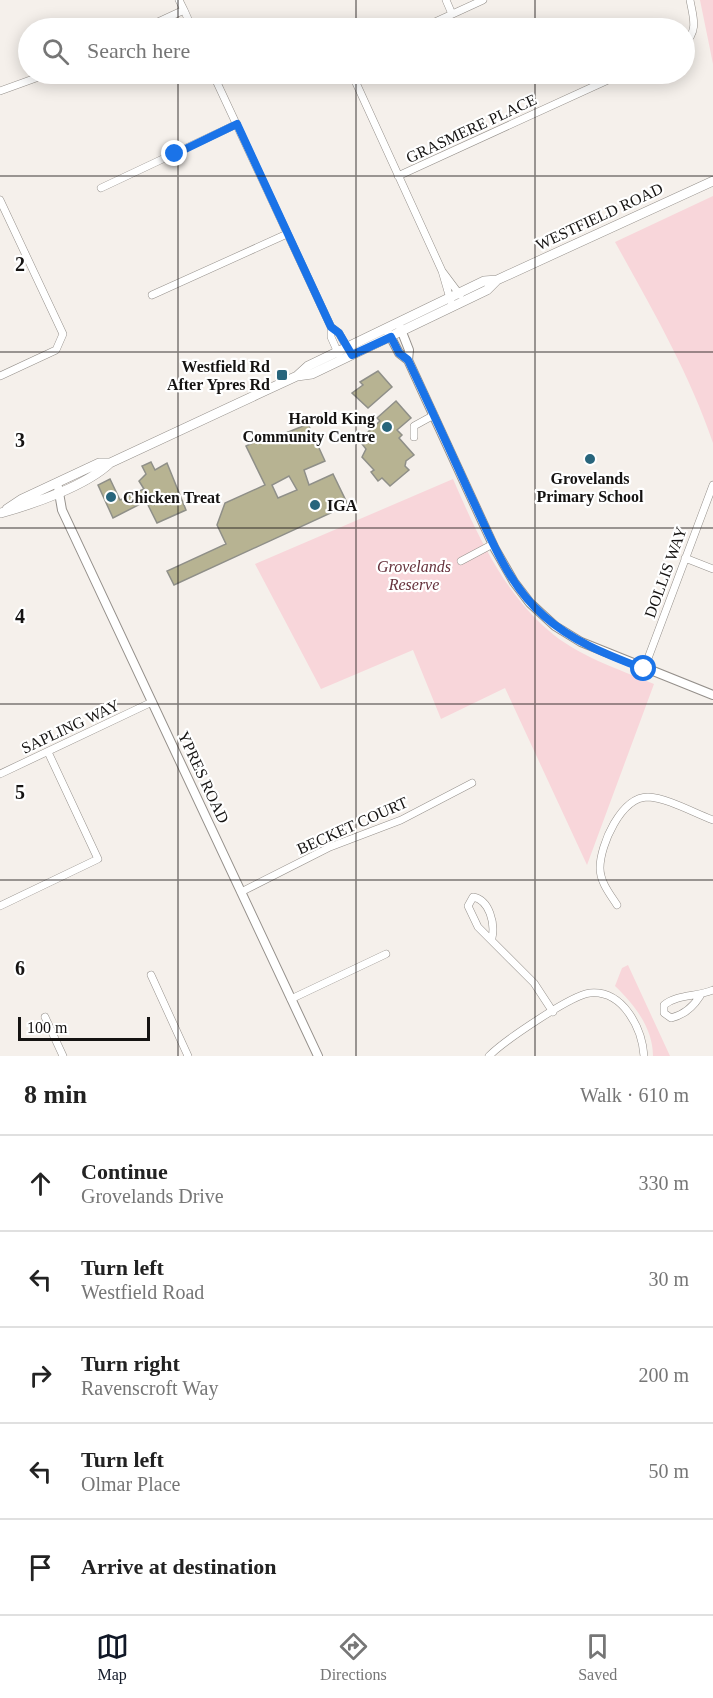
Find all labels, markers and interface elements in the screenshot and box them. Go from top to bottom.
search box [18,18,695,84]
icon: search [39,35,72,68]
text: Search here [87,38,190,63]
street label: GRASMERE PLACE [403,91,539,166]
route end [161,140,187,166]
street label: WESTFIELD ROAD [533,180,665,253]
text: 2 [15,253,25,275]
place label: Westfield Rd After Ypres Rd [167,358,270,394]
marker: Westfield Rd After Ypres Rd [275,368,289,382]
place label: Harold King Community Centre [242,410,375,446]
marker: Harold King Community Centre [380,420,394,434]
text: 3 [15,429,25,451]
marker: Grovelands Primary School [583,452,597,466]
place label: Grovelands Primary School [536,470,644,506]
place label: Chicken Treat [123,489,221,506]
marker: Chicken Treat [104,490,118,504]
place label: IGA [327,497,358,514]
marker: IGA [308,498,322,512]
street label: DOLLIS WAY [641,524,690,620]
park label: Grovelands Reserve [377,558,451,593]
text: 4 [15,605,25,627]
route start [630,655,656,681]
street label: SAPLING WAY [18,696,122,757]
street label: YPRES ROAD [175,729,232,826]
text: 5 [15,781,25,803]
street label: BECKET COURT [294,793,410,857]
text: 6 [15,957,25,979]
scale bar [18,1014,150,1042]
text: 100 m [27,1019,67,1036]
text: 8 min [24,1080,87,1109]
text: Walk · 610 m [580,1084,689,1106]
text: Continue [81,1159,168,1184]
icon: ahead [24,1167,57,1200]
text: 330 m [638,1172,689,1194]
text: Grovelands Drive [81,1185,224,1207]
text: Turn left [81,1255,164,1280]
icon: left [24,1263,57,1296]
text: 30 m [648,1268,689,1290]
text: Westfield Road [81,1281,204,1303]
text: Turn right [81,1351,180,1376]
icon: right [24,1359,57,1392]
text: 200 m [638,1364,689,1386]
text: Ravenscroft Way [81,1377,218,1399]
text: Turn left [81,1447,164,1472]
icon: left [24,1455,57,1488]
text: 50 m [648,1460,689,1482]
text: Olmar Place [81,1473,180,1495]
icon: arrive [24,1551,57,1584]
text: Arrive at destination [81,1554,277,1579]
tab: Map [96,1630,129,1684]
tab: Directions [320,1630,387,1684]
tab: Saved [578,1630,617,1684]

